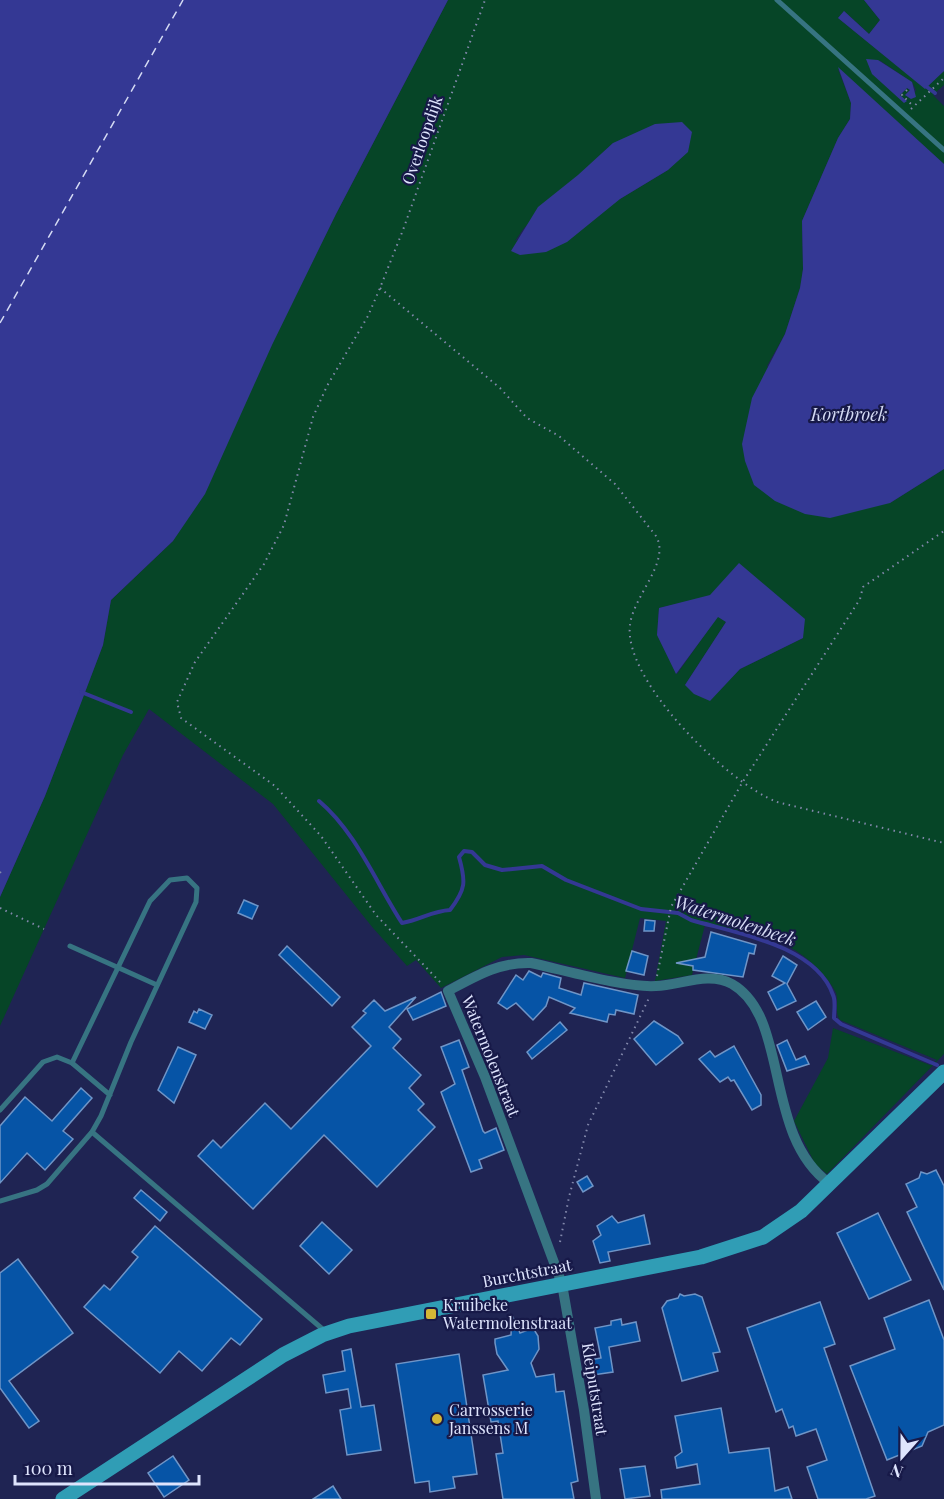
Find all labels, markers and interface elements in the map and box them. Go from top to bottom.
street label: Overloopdijk [397,92,447,187]
water label: Kortbroek [810,402,887,426]
water label: Watermolenbeek [671,889,799,951]
street label: Watermolenstraat [457,991,525,1120]
street label: Burchtstraat [481,1254,574,1291]
place label: Kruibeke Watermolenstraat [442,1294,572,1333]
marker: Kruibeke Watermolenstraat [424,1307,438,1321]
street label: Kleiputstraat [578,1341,613,1437]
place label: Carrosserie Janssens M [448,1399,533,1438]
marker: Carrosserie Janssens M [430,1412,444,1426]
north arrow [872,1427,932,1487]
scale bar [15,1448,200,1486]
text: 100 m [24,1456,73,1480]
text: N [887,1459,906,1483]

